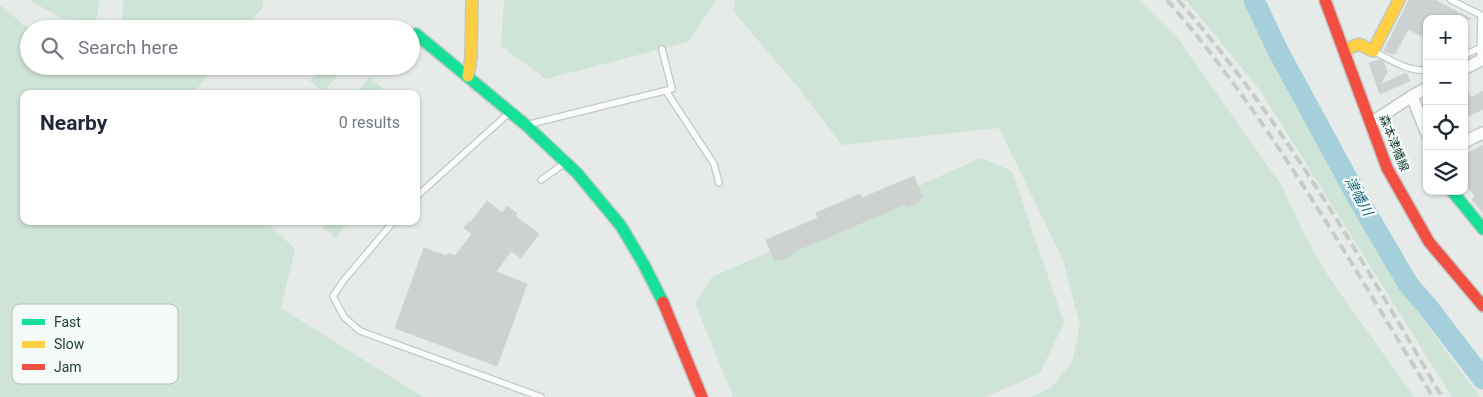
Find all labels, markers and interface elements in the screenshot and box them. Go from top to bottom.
map controls [1423,15,1468,195]
button: + [1423,15,1468,60]
search box [20,20,420,75]
icon: search [38,34,66,62]
text: Search here [78,36,178,59]
button: − [1423,60,1468,105]
button: locate [1423,105,1468,150]
text: Nearby [40,111,107,135]
text: 0 results [339,113,400,132]
street label: 森本津幡線 [1376,113,1412,173]
button: layers [1423,150,1468,195]
water label: 津幡川 [1342,174,1377,220]
legend [12,304,178,384]
text: Fast [54,314,81,330]
text: Slow [54,336,85,352]
text: Jam [54,359,82,375]

